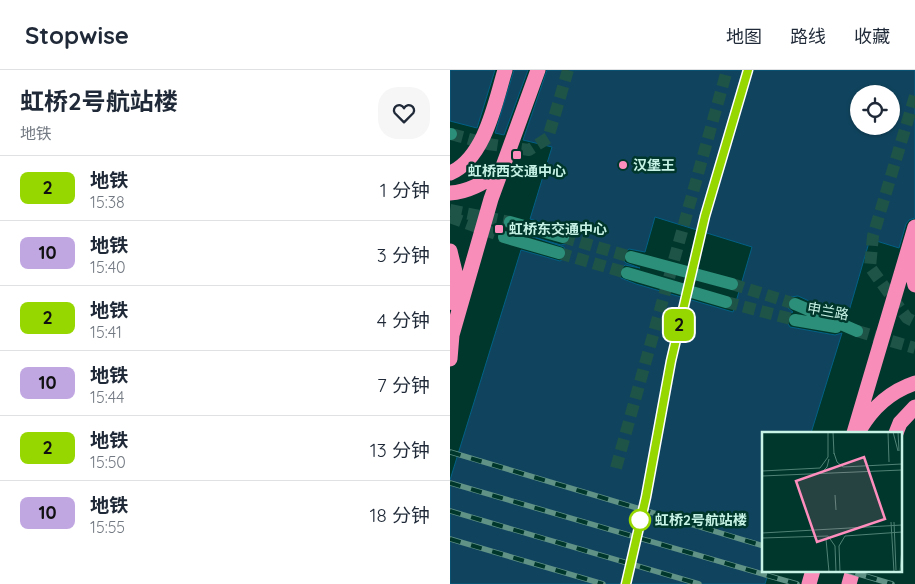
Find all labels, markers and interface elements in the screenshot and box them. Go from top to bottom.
text: Stopwise [25,20,129,50]
text: 地图 [726,25,762,48]
text: 路线 [790,25,826,48]
text: 收藏 [854,25,890,48]
map controls [850,85,900,135]
button: locate [850,85,900,135]
text: 虹桥2号航站楼 [20,86,178,116]
button: heart [378,87,430,139]
text: 地铁 [20,123,52,143]
marker: 虹桥西交通中心 [511,149,523,161]
place label: 汉堡王 [633,156,675,174]
marker: 汉堡王 [617,159,629,171]
place label: 虹桥西交通中心 [468,162,566,180]
text: 地铁 [90,168,128,192]
text: 2 [42,176,53,199]
text: 1 分钟 [380,178,430,202]
text: 15:38 [90,192,125,212]
place label: 虹桥东交通中心 [509,220,607,238]
marker: 虹桥东交通中心 [493,223,505,235]
text: 地铁 [90,233,128,257]
text: 10 [38,241,57,264]
text: 3 分钟 [377,243,430,267]
text: 15:40 [90,257,126,277]
text: 地铁 [90,298,128,322]
street label: 申兰路 [806,298,850,324]
text: 2 [42,306,53,329]
text: 4 分钟 [377,308,430,332]
line badge: 2 [663,309,695,341]
text: 2 [674,313,684,336]
text: 15:41 [90,322,122,342]
text: 地铁 [90,363,128,387]
text: 10 [38,371,57,394]
text: 7 分钟 [377,373,430,397]
text: 15:44 [90,387,125,407]
text: 地铁 [90,428,128,452]
inset map [762,432,902,572]
text: 2 [42,436,53,459]
text: 13 分钟 [370,438,430,462]
text: 15:50 [90,452,126,472]
text: 地铁 [90,493,128,517]
text: 10 [38,501,57,524]
text: 18 分钟 [370,503,430,527]
marker: 虹桥2号航站楼 [629,509,651,531]
place label: 虹桥2号航站楼 [655,511,747,529]
text: 15:55 [90,517,125,537]

